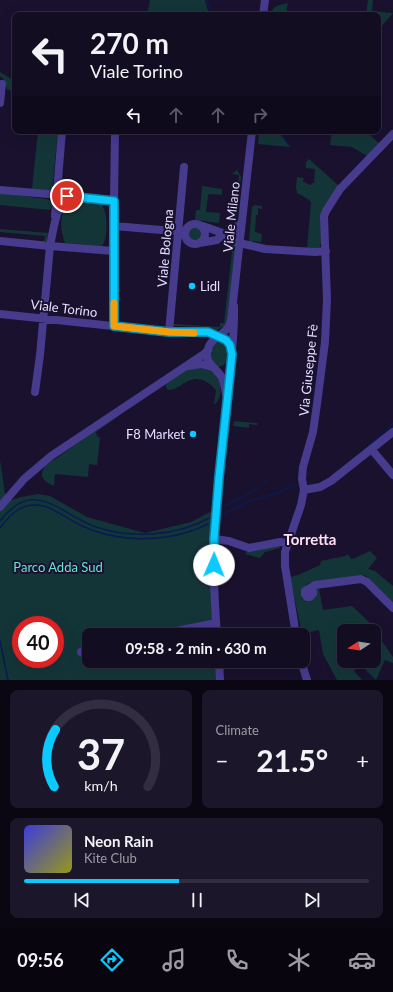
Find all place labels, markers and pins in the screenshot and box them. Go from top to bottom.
pin [50,179,84,213]
place label: Lidl [200,278,220,294]
marker: Lidl [187,281,197,291]
place label: F8 Market [126,426,185,442]
marker: F8 Market [188,429,198,439]

